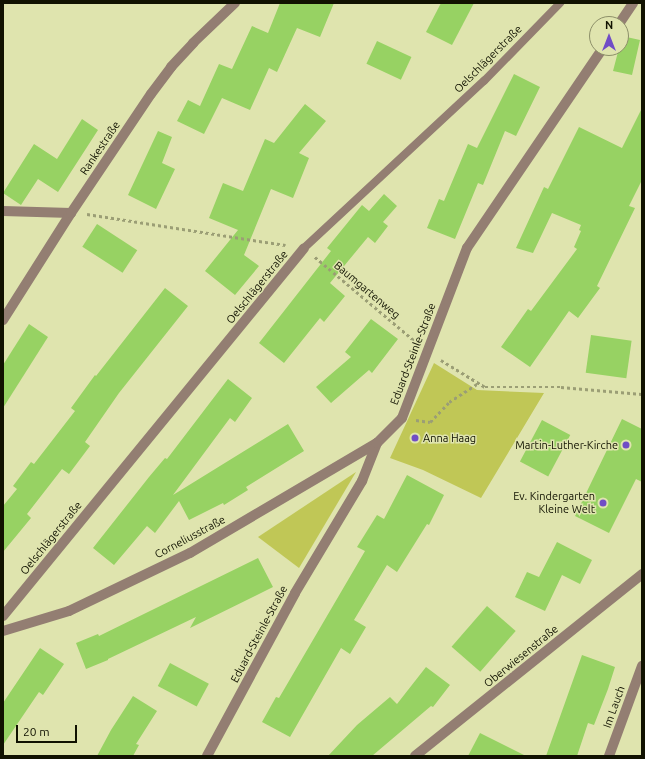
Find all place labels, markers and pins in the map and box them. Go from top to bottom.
place label: Anna Haag [423,431,476,445]
marker: Anna Haag [410,433,420,443]
place label: Martin-Luther-Kirche [515,438,618,452]
marker: Martin-Luther-Kirche [621,440,631,450]
place label: Ev. Kindergarten Kleine Welt [513,490,595,516]
marker: Ev. Kindergarten Kleine Welt [598,498,608,508]

